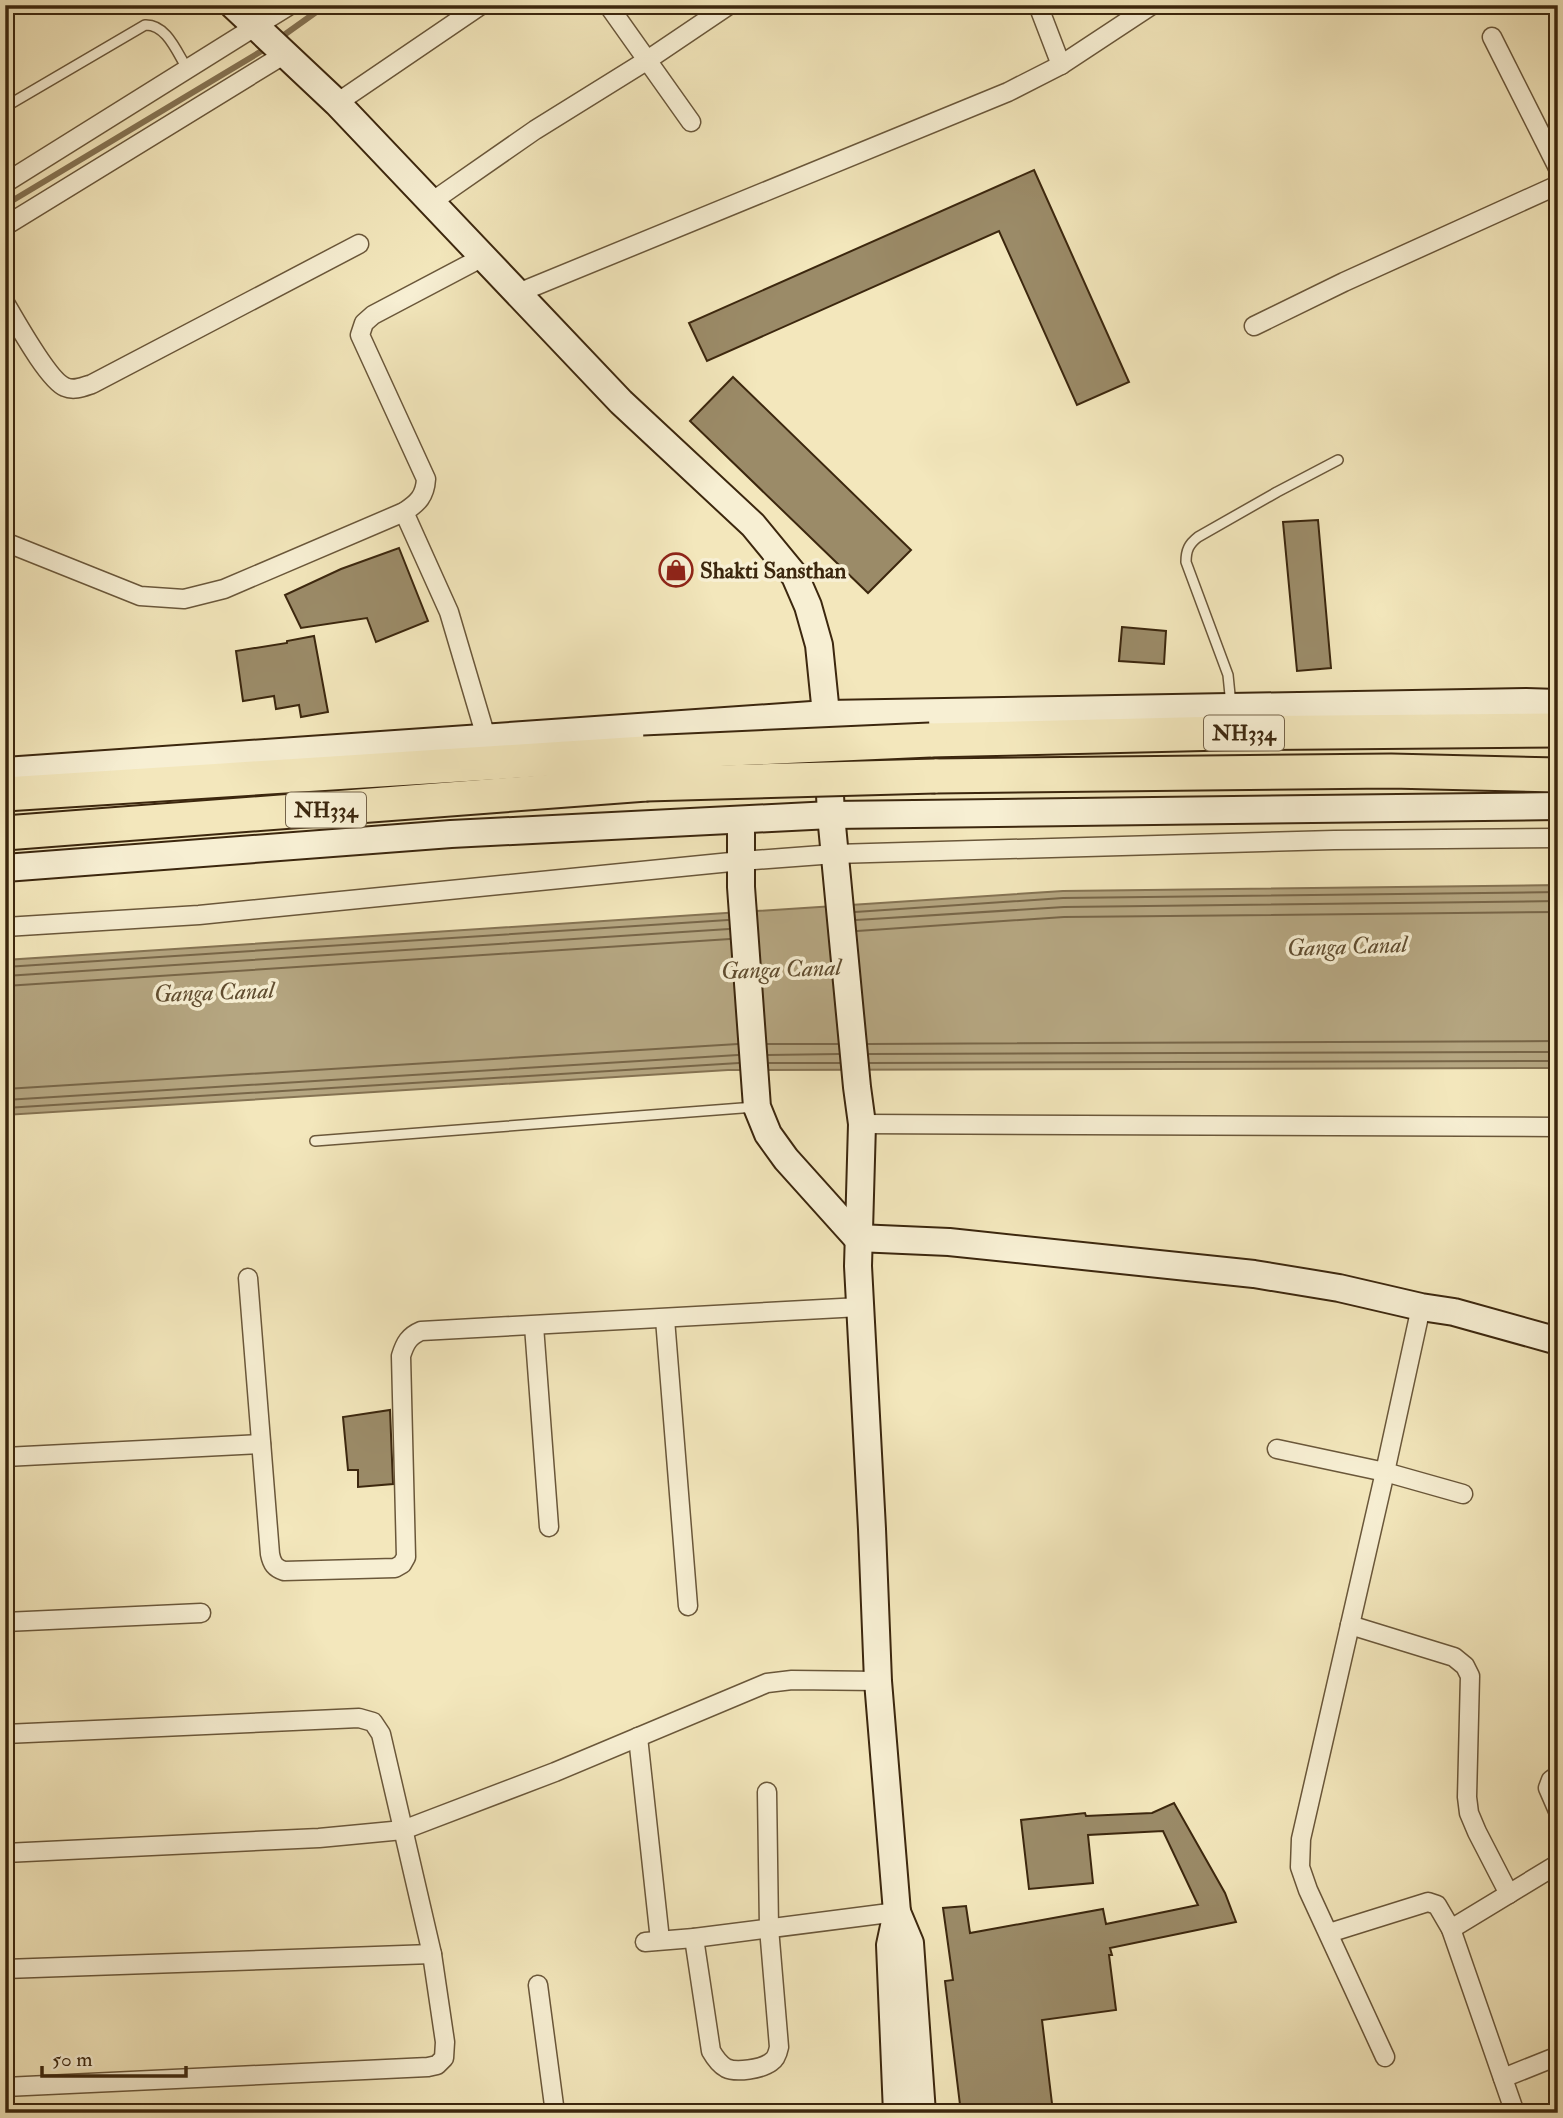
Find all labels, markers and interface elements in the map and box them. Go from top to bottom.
shop icon: Shakti Sansthan [657,551,695,589]
place label: Shakti Sansthan [700,556,846,585]
road number: NH334 [1204,716,1284,750]
road number: NH334 [286,792,366,828]
water label: Ganga Canal [1286,929,1410,964]
water label: Ganga Canal [720,952,844,987]
water label: Ganga Canal [153,975,277,1010]
scale bar [42,2034,186,2078]
text: 50 m [52,2046,93,2073]

